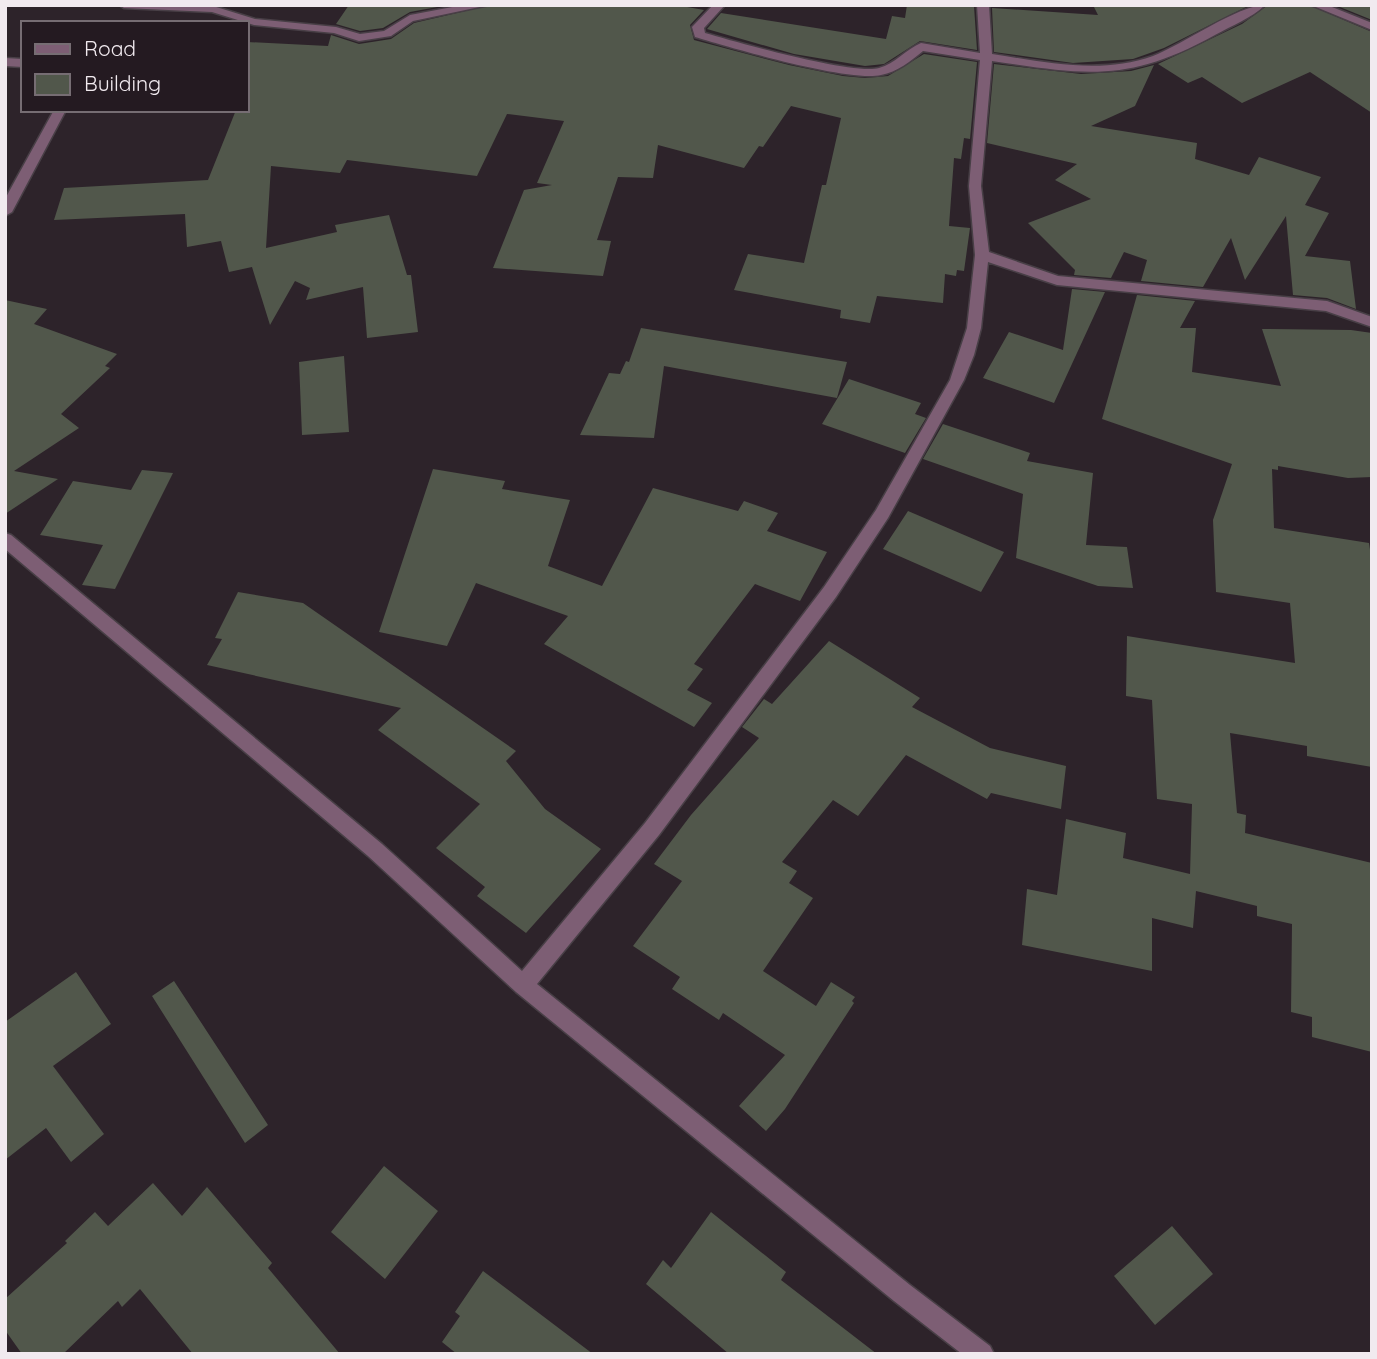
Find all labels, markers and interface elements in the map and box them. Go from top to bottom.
legend [21,21,248,112]
text: Road [84,35,136,61]
text: Building [84,70,161,96]

